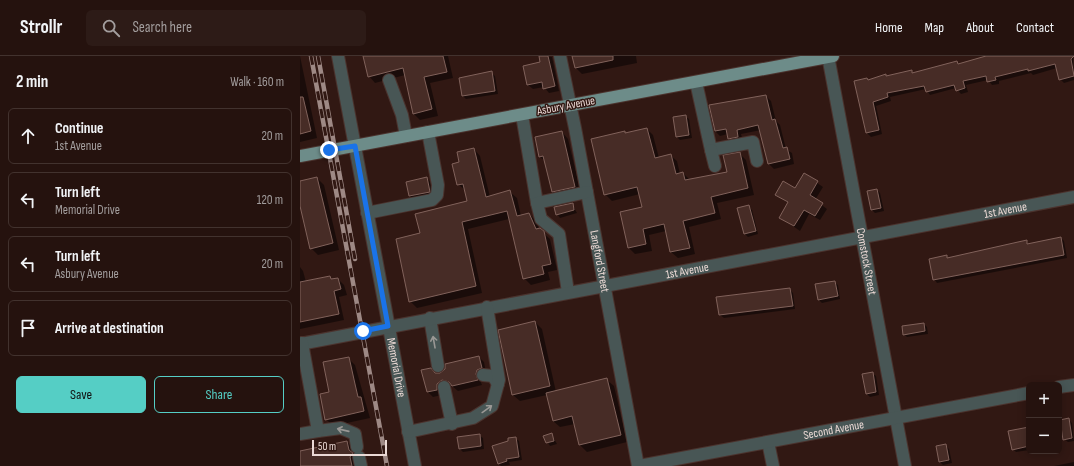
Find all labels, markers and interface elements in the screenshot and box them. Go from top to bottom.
search box [86,10,366,46]
text: Strollr [20,16,62,39]
icon: search [100,17,122,39]
text: Search here [132,18,192,37]
text: Home [875,19,903,36]
text: Map [925,19,944,36]
text: About [966,19,994,36]
text: Contact [1016,19,1054,36]
text: 2 min [16,72,48,92]
text: Walk · 160 m [230,74,284,90]
street label: Asbury Avenue [535,93,597,119]
text: Continue [55,119,104,138]
icon: ahead [17,125,39,147]
text: 20 m [261,128,283,144]
text: 1st Avenue [55,138,102,154]
route end [320,141,338,159]
text: Turn left [55,183,100,202]
icon: left [17,189,39,211]
text: 120 m [257,192,283,208]
street label: 1st Avenue [983,199,1028,221]
text: Memorial Drive [55,202,120,218]
street label: Comstock Street [853,227,880,297]
street label: Langford Street [587,229,613,294]
text: Turn left [55,247,100,266]
icon: left [17,253,39,275]
text: 20 m [261,256,283,272]
street label: 1st Avenue [664,259,710,282]
text: Asbury Avenue [55,266,119,282]
icon: arrive [17,317,39,339]
text: Arrive at destination [55,319,164,338]
route start [354,322,372,340]
one-way arrow [430,336,438,349]
street label: Memorial Drive [384,337,409,399]
button: Save [16,376,146,413]
button: Share [154,376,284,413]
map controls [1026,382,1062,454]
button: + [1026,382,1062,418]
one-way arrow [481,405,492,413]
street label: Second Avenue [802,417,865,443]
button: − [1026,418,1062,454]
one-way arrow [337,425,350,433]
scale bar [312,438,387,457]
text: 50 m [318,440,336,453]

